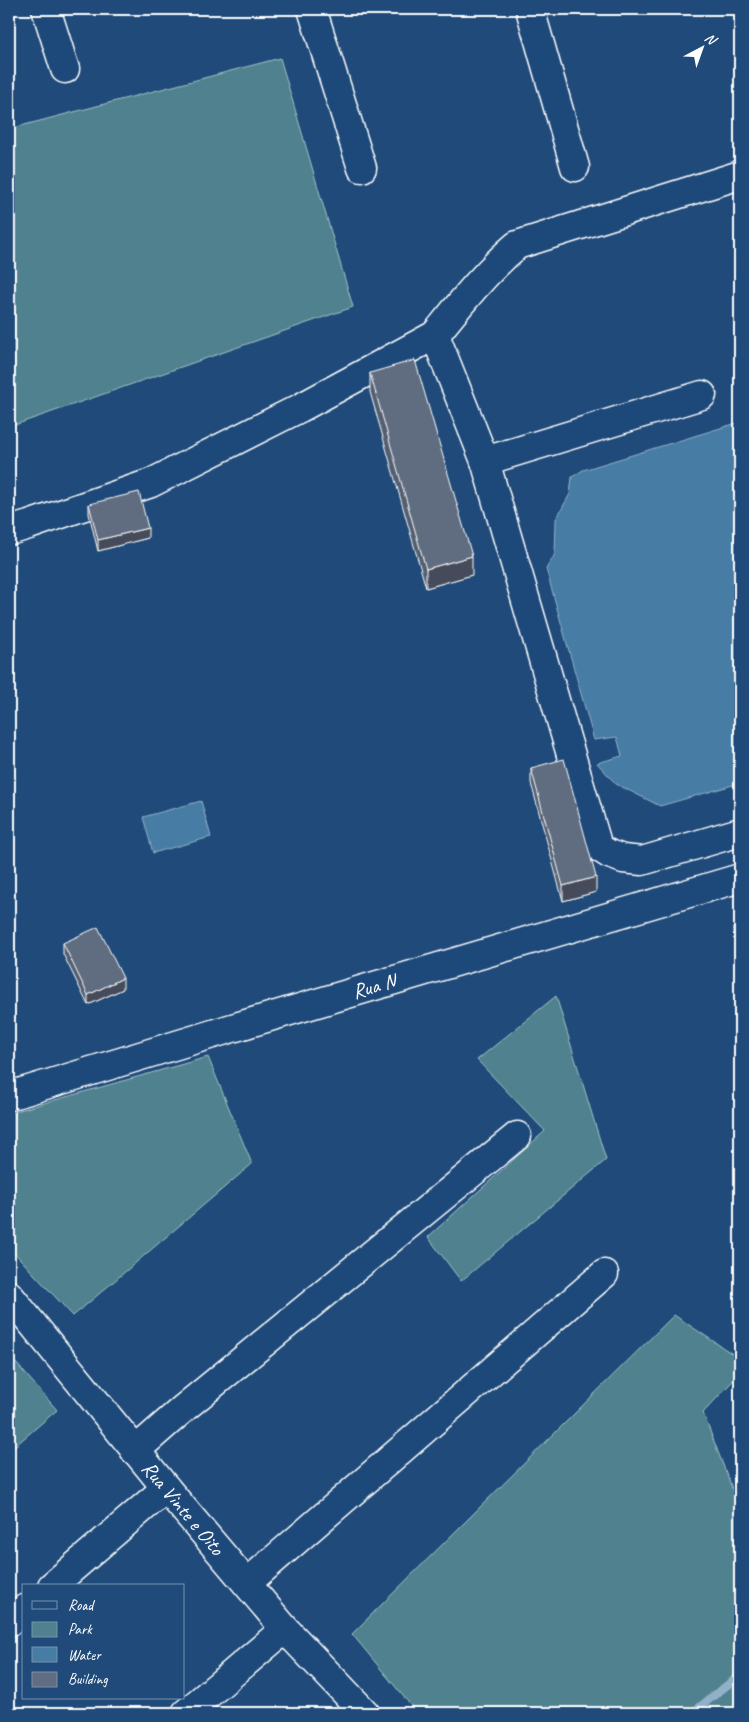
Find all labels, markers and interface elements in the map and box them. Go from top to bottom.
north arrow [676,22,726,72]
text: N [701,29,721,49]
street label: Rua N [349,967,402,1005]
street label: Rua Vinte e Oito [136,1456,231,1562]
legend [22,1584,185,1700]
text: Road [68,1596,95,1615]
text: Park [68,1620,93,1639]
text: Water [68,1646,102,1665]
text: Building [68,1670,108,1689]

